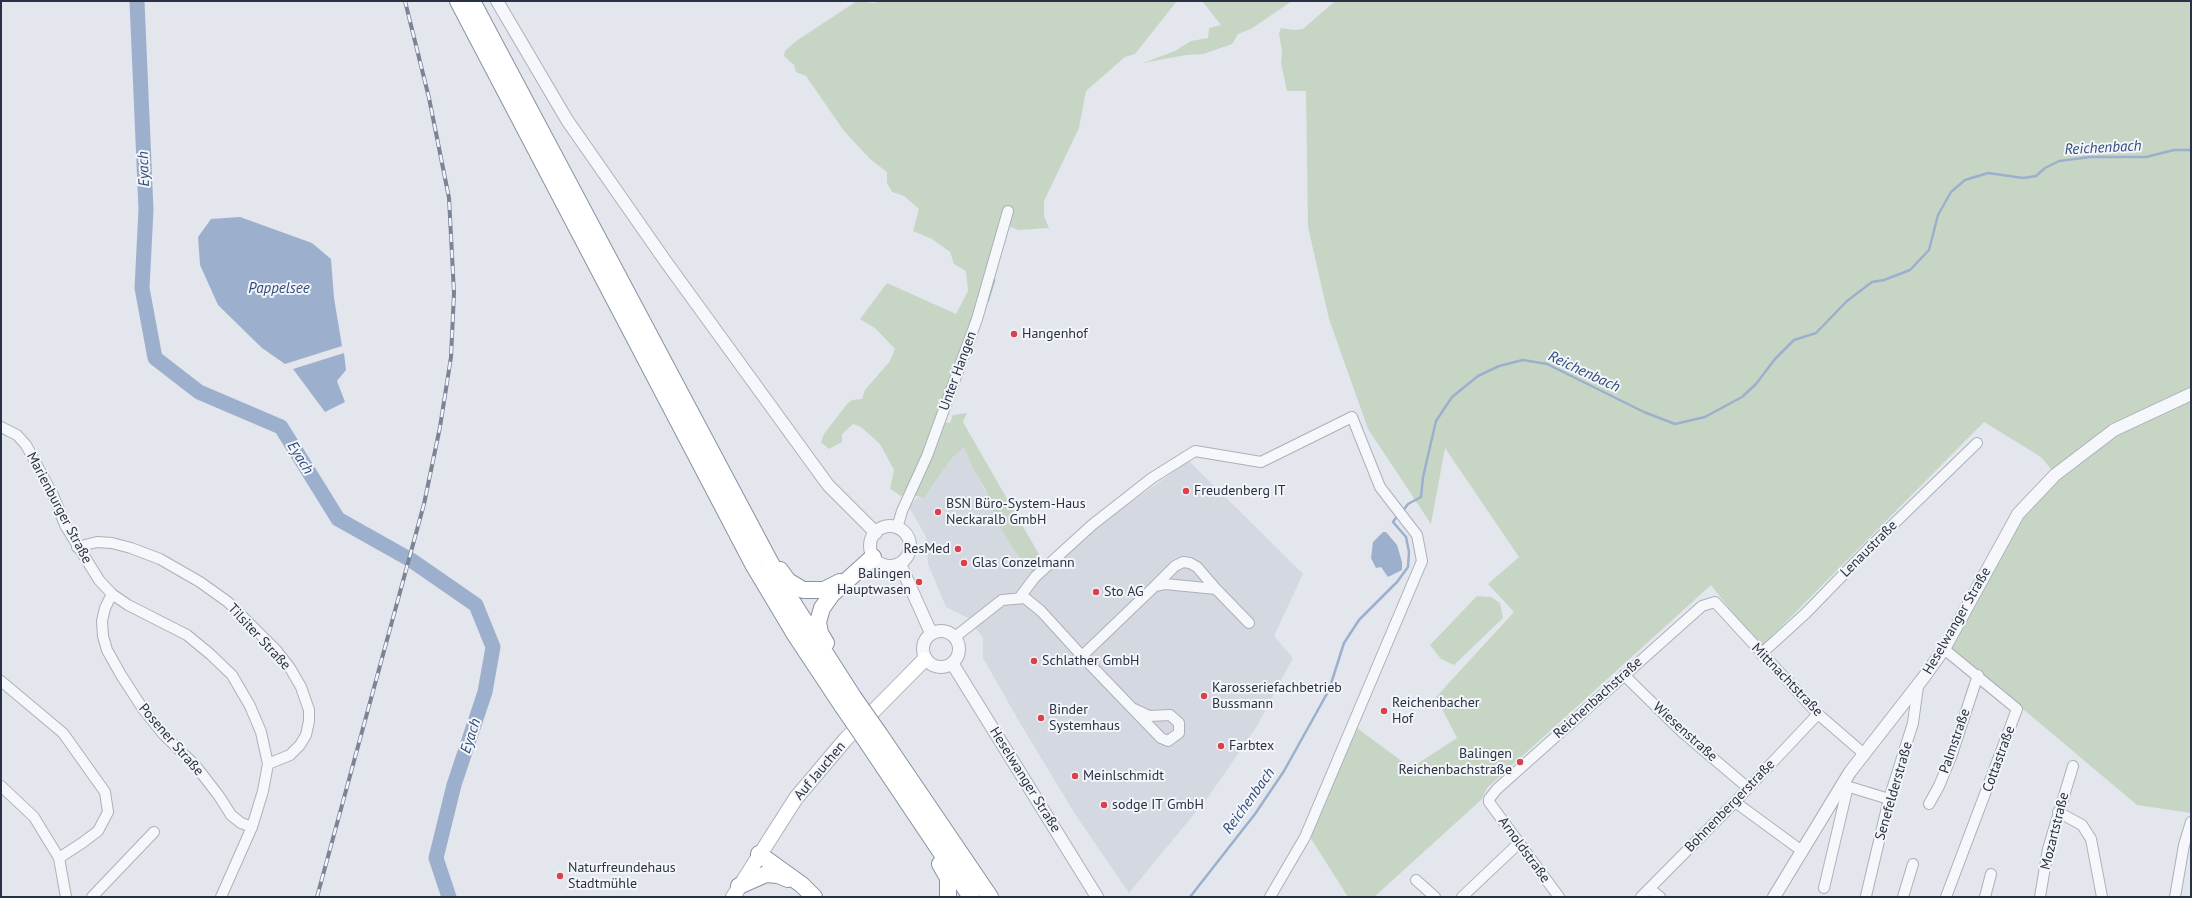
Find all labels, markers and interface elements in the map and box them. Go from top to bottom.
water label: Reichenbach [2064,137,2142,159]
water label: Eyach [134,151,154,187]
water label: Pappelsee [248,280,310,298]
place label: Hangenhof [1022,326,1088,342]
street label: Unter Hangen [936,329,980,413]
marker: Hangenhof [1009,329,1019,339]
water label: Reichenbach [1545,348,1623,396]
water label: Eyach [283,438,317,478]
street label: Marienburger Straße [23,450,95,566]
place label: Freudenberg IT [1194,483,1285,499]
marker: Freudenberg IT [1181,486,1191,496]
place label: BSN Büro-System-Haus Neckaralb GmbH [946,496,1086,528]
marker: BSN Büro-System-Haus Neckaralb GmbH [933,507,943,517]
street label: Lenaustraße [1837,517,1901,581]
place label: ResMed [904,541,950,557]
marker: ResMed [953,544,963,554]
place label: Glas Conzelmann [972,555,1075,571]
marker: Glas Conzelmann [959,558,969,568]
street label: Heselwanger Straße [1919,564,1995,678]
place label: Balingen Hauptwasen [837,566,911,598]
marker: Balingen Hauptwasen [914,577,924,587]
place label: Sto AG [1104,584,1144,600]
marker: Sto AG [1091,587,1101,597]
street label: Tilsiter Straße [224,600,294,674]
street label: Mittnachtstraße [1748,640,1826,720]
place label: Schlather GmbH [1042,653,1139,669]
street label: Reichenbachstraße [1550,654,1646,742]
marker: Schlather GmbH [1029,656,1039,666]
place label: Karosseriefachbetrieb Bussmann [1212,680,1342,712]
marker: Karosseriefachbetrieb Bussmann [1199,691,1209,701]
place label: Reichenbacher Hof [1392,695,1480,728]
street label: Wiesenstraße [1649,699,1721,765]
street label: Posener Straße [135,700,207,780]
place label: Binder Systemhaus [1049,702,1120,734]
marker: Reichenbacher Hof [1379,706,1389,716]
street label: Palmstraße [1936,706,1974,776]
marker: Binder Systemhaus [1036,713,1046,723]
water label: Eyach [457,716,485,756]
street label: Heselwanger Straße [986,724,1064,836]
street label: Cottastraße [1979,724,2019,794]
street label: Auf Jauchen [791,738,849,804]
place label: Farbtex [1229,738,1274,754]
street label: Senefelderstraße [1872,740,1916,842]
marker: Farbtex [1216,741,1226,751]
place label: Balingen Reichenbachstraße [1399,746,1512,778]
street label: Bohnenbergerstraße [1681,756,1779,856]
marker: Balingen Reichenbachstraße [1515,757,1525,767]
water label: Reichenbach [1219,765,1279,837]
place label: Meinlschmidt [1083,768,1164,784]
marker: Meinlschmidt [1070,771,1080,781]
street label: Mozartstraße [2037,791,2073,871]
place label: sodge IT GmbH [1112,797,1204,813]
marker: sodge IT GmbH [1099,800,1109,810]
street label: Arnoldstraße [1494,814,1554,886]
place label: Naturfreundehaus Stadtmühle [568,860,676,892]
marker: Naturfreundehaus Stadtmühle [555,871,565,881]

